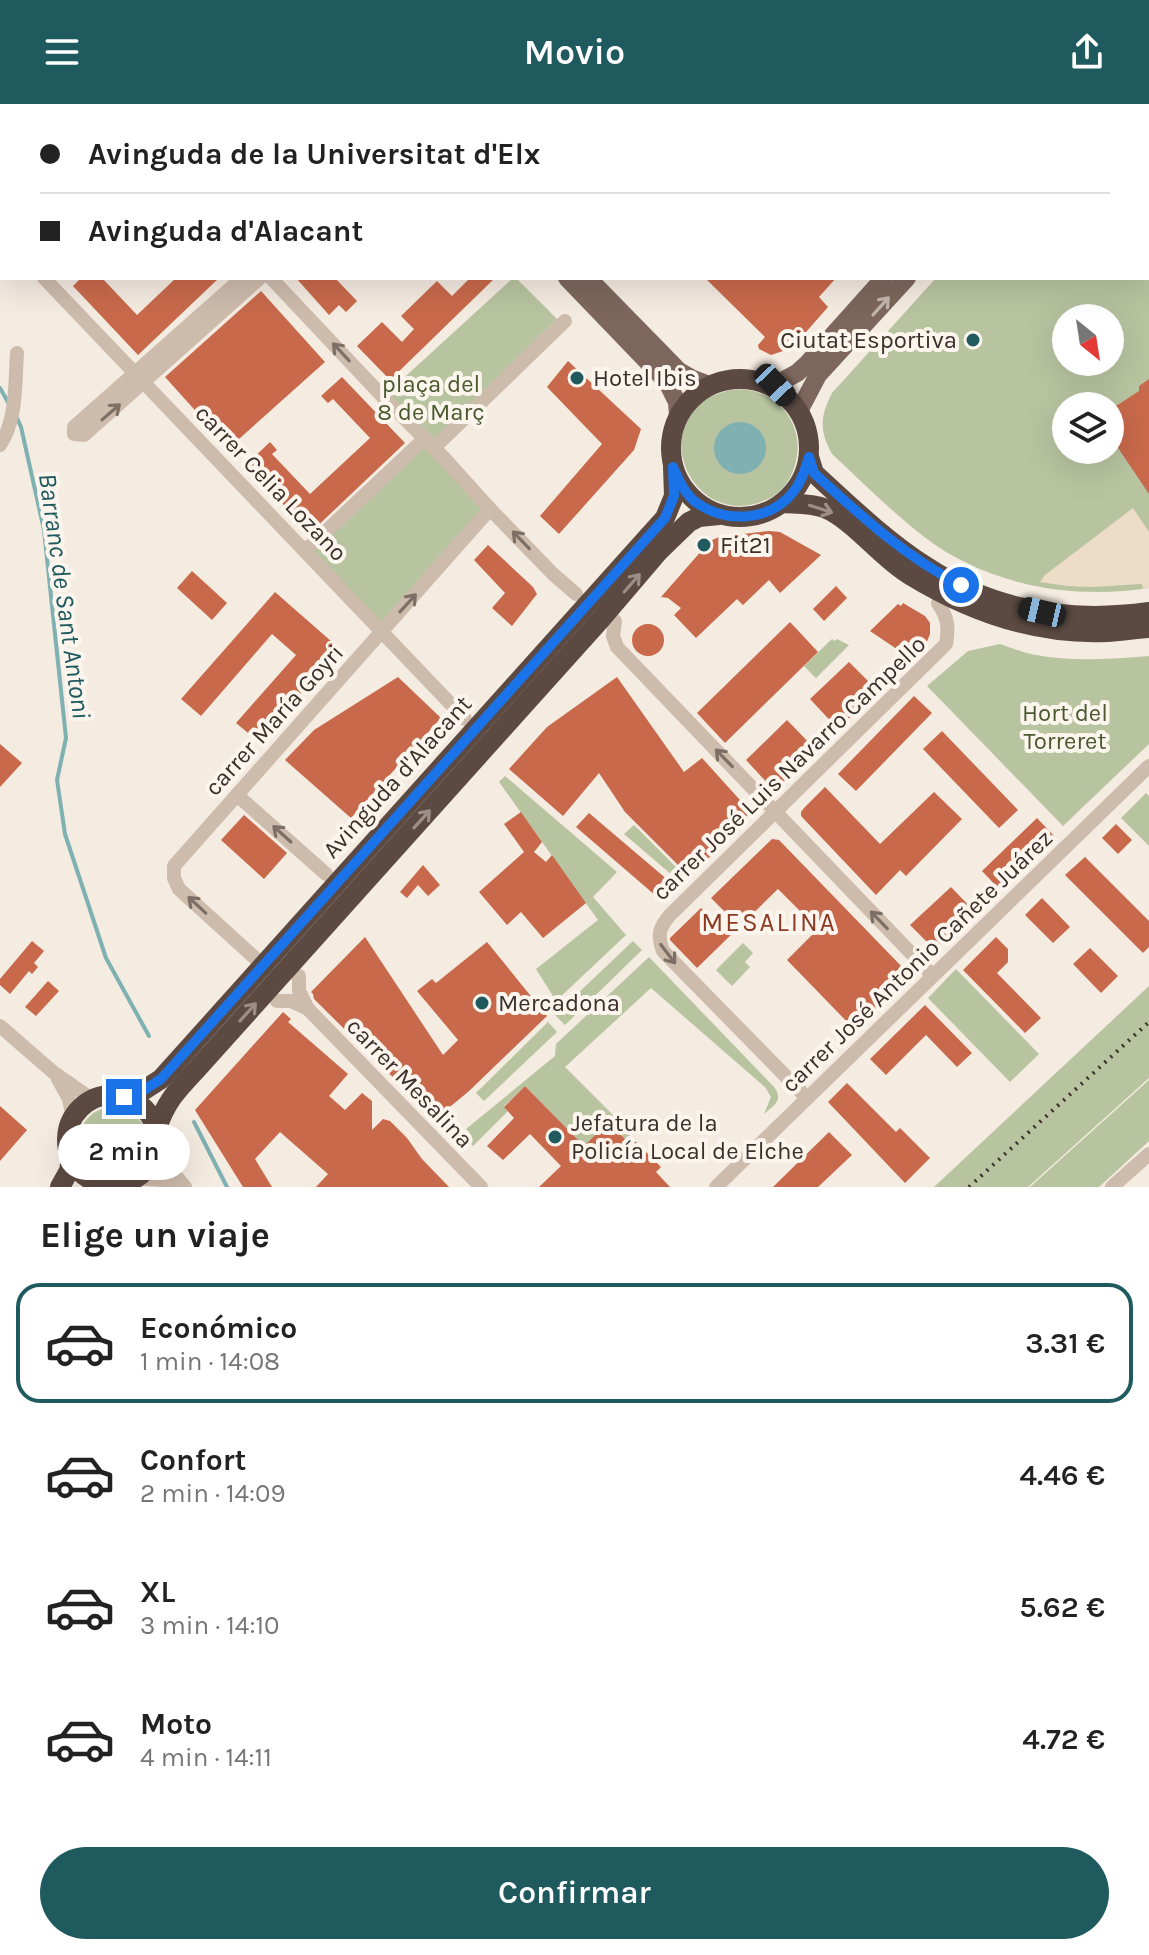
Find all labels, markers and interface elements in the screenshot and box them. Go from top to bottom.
icon: menu [40,30,84,74]
icon: share [1065,30,1109,74]
text: Movio [524,31,625,73]
text: Avinguda de la Universitat d'Elx [88,136,540,172]
text: Avinguda d'Alacant [88,213,363,249]
one-way arrow [872,296,891,316]
north arrow [1052,304,1124,376]
map controls [1052,304,1124,464]
place label: Ciutat Esportiva [780,326,957,354]
marker: Ciutat Esportiva [964,331,982,349]
one-way arrow [332,343,351,362]
car [750,359,800,411]
place label: Hotel Ibis [593,364,697,392]
marker: Hotel Ibis [568,369,586,387]
park label: plaça del 8 de Març [377,370,485,426]
button: layers [1052,392,1124,464]
street label: carrer Celia Lozano [189,399,353,567]
one-way arrow [101,403,121,421]
water label: Barranc de Sant Antoni [32,471,97,721]
one-way arrow [808,502,834,517]
one-way arrow [511,530,530,550]
place label: Fit21 [720,531,771,559]
marker: Fit21 [695,536,713,554]
route start [943,567,979,603]
one-way arrow [623,573,641,593]
one-way arrow [398,593,416,613]
car [1016,595,1068,629]
street label: carrer José Luis Navarro Campello [647,630,931,906]
street label: carrer María Goyri [199,639,349,801]
street label: Avinguda d'Alacant [317,690,477,864]
park label: Hort del Torreret [1022,699,1108,755]
one-way arrow [714,748,733,768]
one-way arrow [413,809,431,829]
street label: carrer José Antonio Cañete Juárez [776,824,1058,1098]
one-way arrow [272,826,292,844]
one-way arrow [187,896,207,915]
district label: MESALINA [701,907,837,938]
one-way arrow [870,911,889,930]
one-way arrow [659,943,676,964]
place label: Mercadona [498,989,620,1017]
marker: Mercadona [473,994,491,1012]
one-way arrow [239,1003,257,1023]
street label: carrer Mesalina [341,1012,479,1154]
route end [106,1079,142,1115]
place label: Jefatura de la Policía Local de Elche [571,1109,804,1165]
callout: 2 min [58,1125,190,1181]
marker: Jefatura de la Policía Local de Elche [546,1128,564,1146]
text: 2 min [89,1136,159,1167]
text: Elige un viaje [40,1214,270,1256]
icon: car [44,1307,116,1379]
text: Económico [140,1310,297,1346]
text: 3.31 € [1025,1325,1105,1361]
text: 1 min · 14:08 [140,1346,280,1377]
icon: car [44,1439,116,1511]
text: Confort [140,1442,246,1478]
text: 4.46 € [1020,1457,1105,1493]
text: 2 min · 14:09 [140,1478,286,1509]
icon: car [44,1571,116,1643]
text: XL [140,1574,175,1610]
text: 5.62 € [1019,1589,1105,1625]
text: 3 min · 14:10 [140,1610,279,1641]
icon: car [44,1703,116,1775]
text: Moto [140,1706,212,1742]
text: 4.72 € [1022,1721,1105,1757]
text: 4 min · 14:11 [140,1742,272,1773]
button: Confirmar [40,1847,1109,1939]

